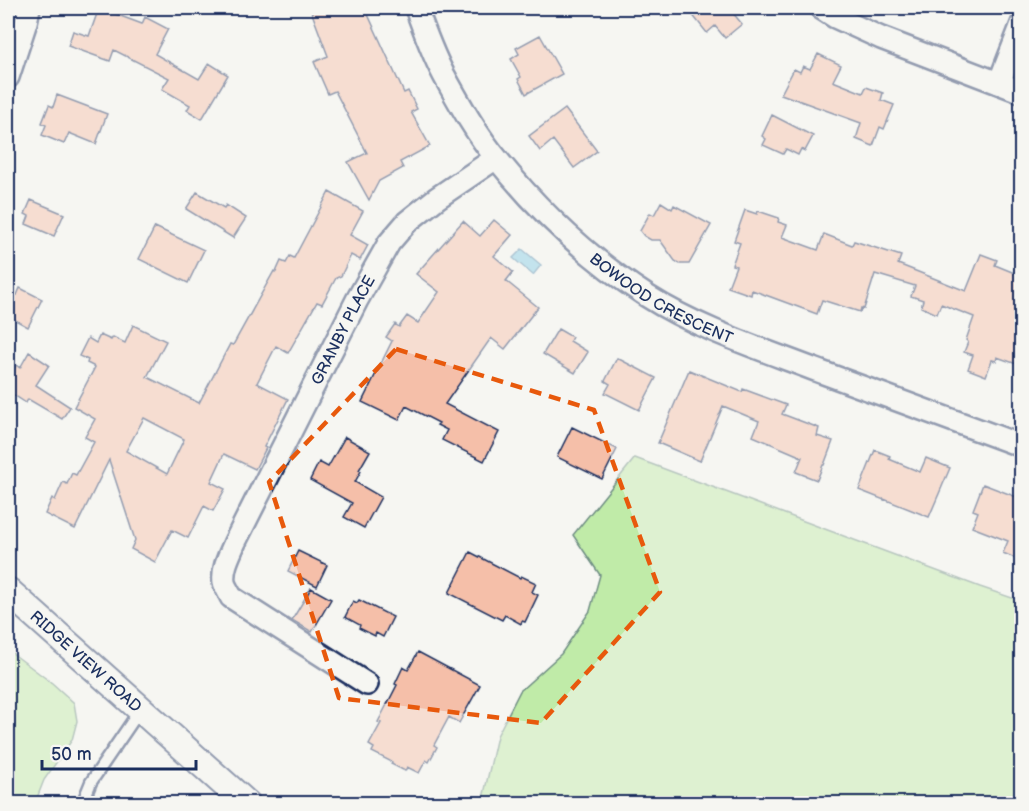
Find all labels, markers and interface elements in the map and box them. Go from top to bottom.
street label: BOWOOD CRESCENT [585,250,736,349]
street label: GRANBY PLACE [308,272,380,388]
street label: RIDGE VIEW ROAD [26,607,145,717]
scale bar [42,733,196,771]
text: 50 m [51,744,92,765]

